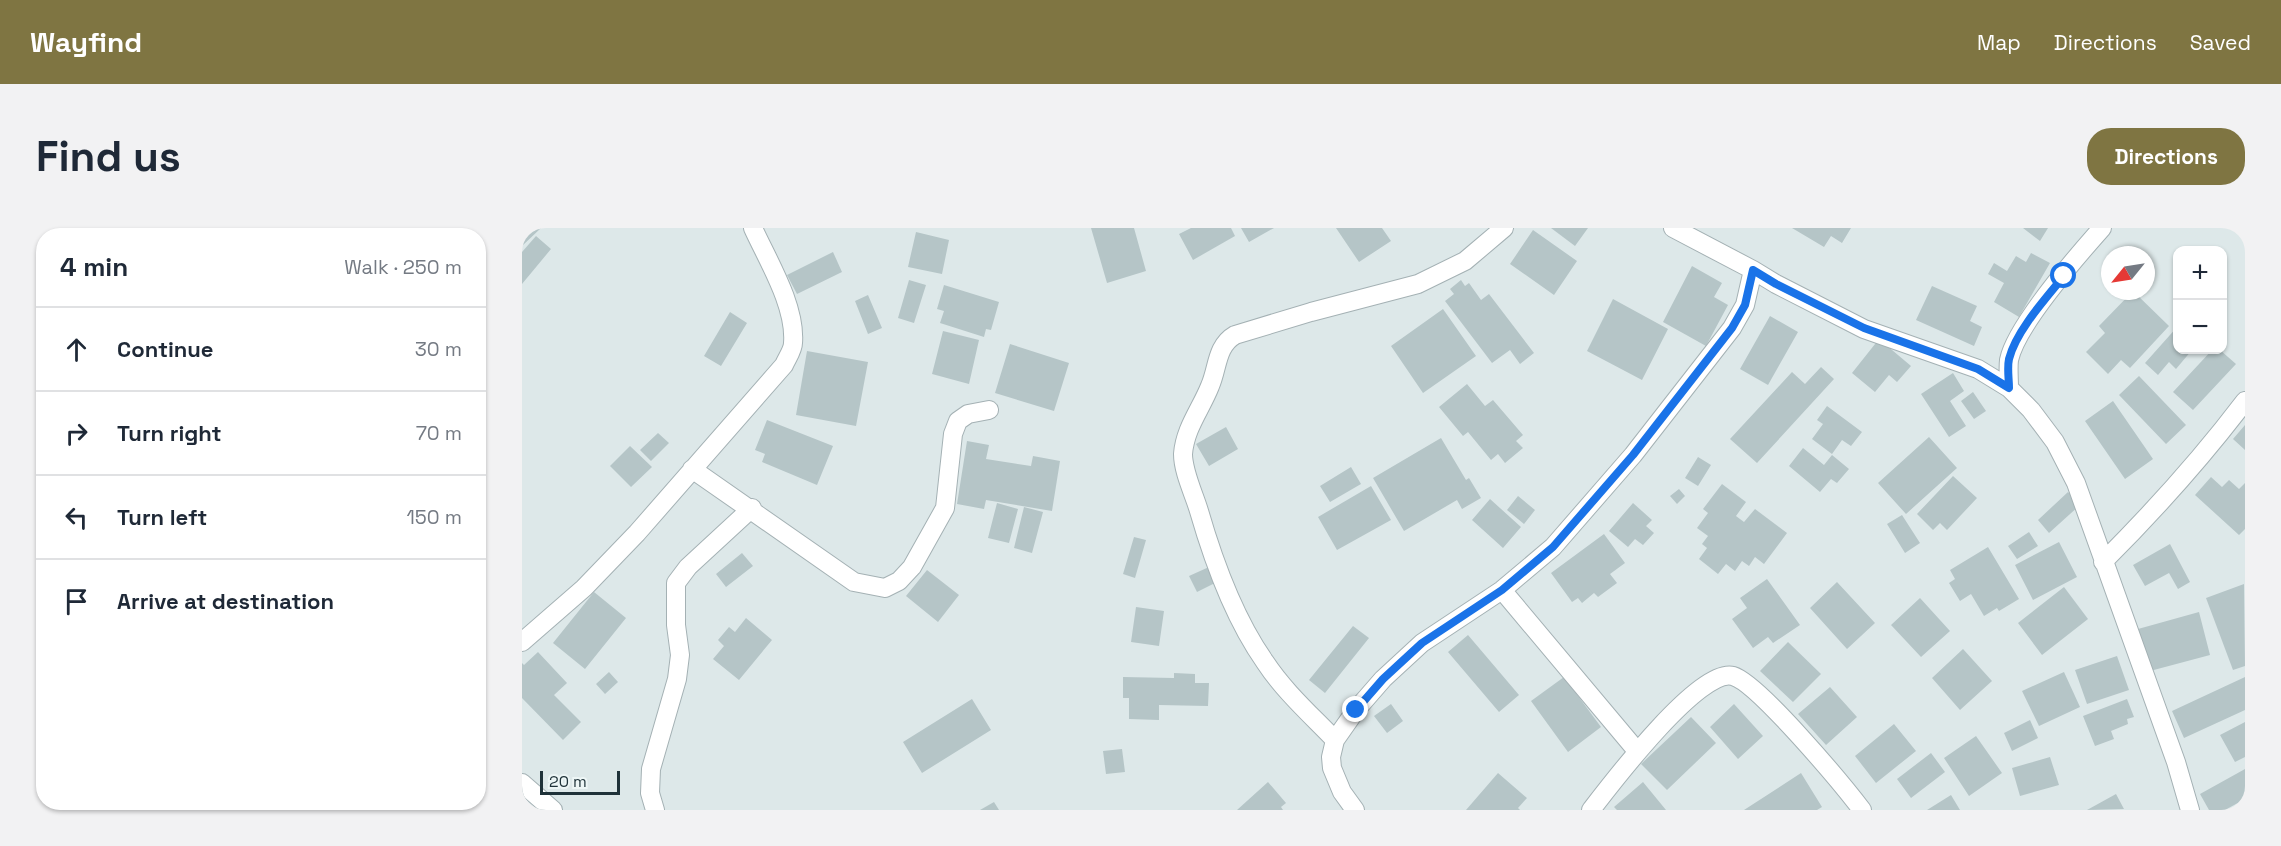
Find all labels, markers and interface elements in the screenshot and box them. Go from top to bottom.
text: Wayfind [30,24,142,60]
text: Map [1977,29,2021,56]
text: Directions [2054,29,2157,56]
text: Saved [2190,29,2251,56]
button: Directions [2087,128,2245,185]
text: Find us [36,130,181,183]
north arrow [2101,246,2155,300]
map controls [2173,246,2227,354]
button: + [2173,246,2227,300]
text: 4 min [60,250,128,284]
text: Walk · 250 m [344,254,462,280]
route start [2050,262,2076,288]
button: − [2173,300,2227,354]
icon: ahead [60,333,93,366]
text: Continue [117,335,213,363]
text: 30 m [415,336,462,362]
icon: right [60,417,93,450]
text: Turn right [117,419,222,447]
text: 70 m [416,420,462,446]
icon: left [60,501,93,534]
text: Turn left [117,503,207,531]
text: 150 m [407,504,462,530]
icon: arrive [60,585,93,618]
text: Arrive at destination [117,587,334,615]
route end [1342,696,1368,722]
scale bar [540,768,620,796]
text: 20 m [549,771,587,792]

